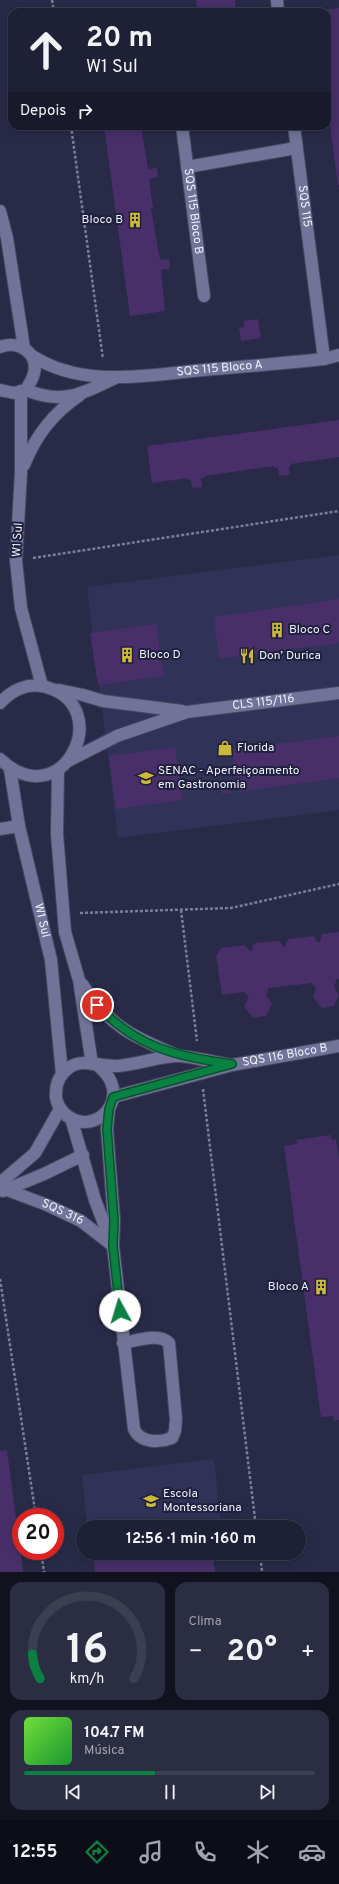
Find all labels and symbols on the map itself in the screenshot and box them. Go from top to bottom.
street label: SQS 115 Bloco B [180,167,207,255]
street label: SQS 115 [294,184,315,228]
building icon: Bloco B [126,211,144,229]
place label: Bloco B [82,212,123,228]
street label: SQS 115 Bloco A [176,357,263,381]
street label: W1 Sul [9,522,27,558]
building icon: Bloco C [268,621,286,639]
place label: Bloco C [289,622,331,638]
building icon: Bloco D [118,646,136,664]
place label: Bloco D [139,647,181,663]
restaurant icon: Don’ Durica [238,647,256,665]
place label: Don’ Durica [259,648,321,664]
street label: CLS 115/116 [231,691,296,714]
shop icon: Florida [216,739,234,757]
place label: Florida [237,740,274,756]
place label: SENAC - Aperfeiçoamento em Gastronomia [158,763,300,793]
school or university icon: SENAC - Aperfeiçoamento em Gastronomia [137,769,155,787]
street label: W1 Sul [30,902,53,939]
pin [80,988,114,1022]
street label: SQS 116 Bloco B [241,1040,329,1071]
street label: SQS 316 [39,1196,86,1229]
building icon: Bloco A [312,1278,330,1296]
place label: Bloco A [268,1279,309,1295]
position arrow [99,1290,141,1332]
place label: Escola Montessoriana [163,1486,242,1516]
school or university icon: Escola Montessoriana [142,1492,160,1510]
speed limit sign: 20 [12,1508,64,1560]

